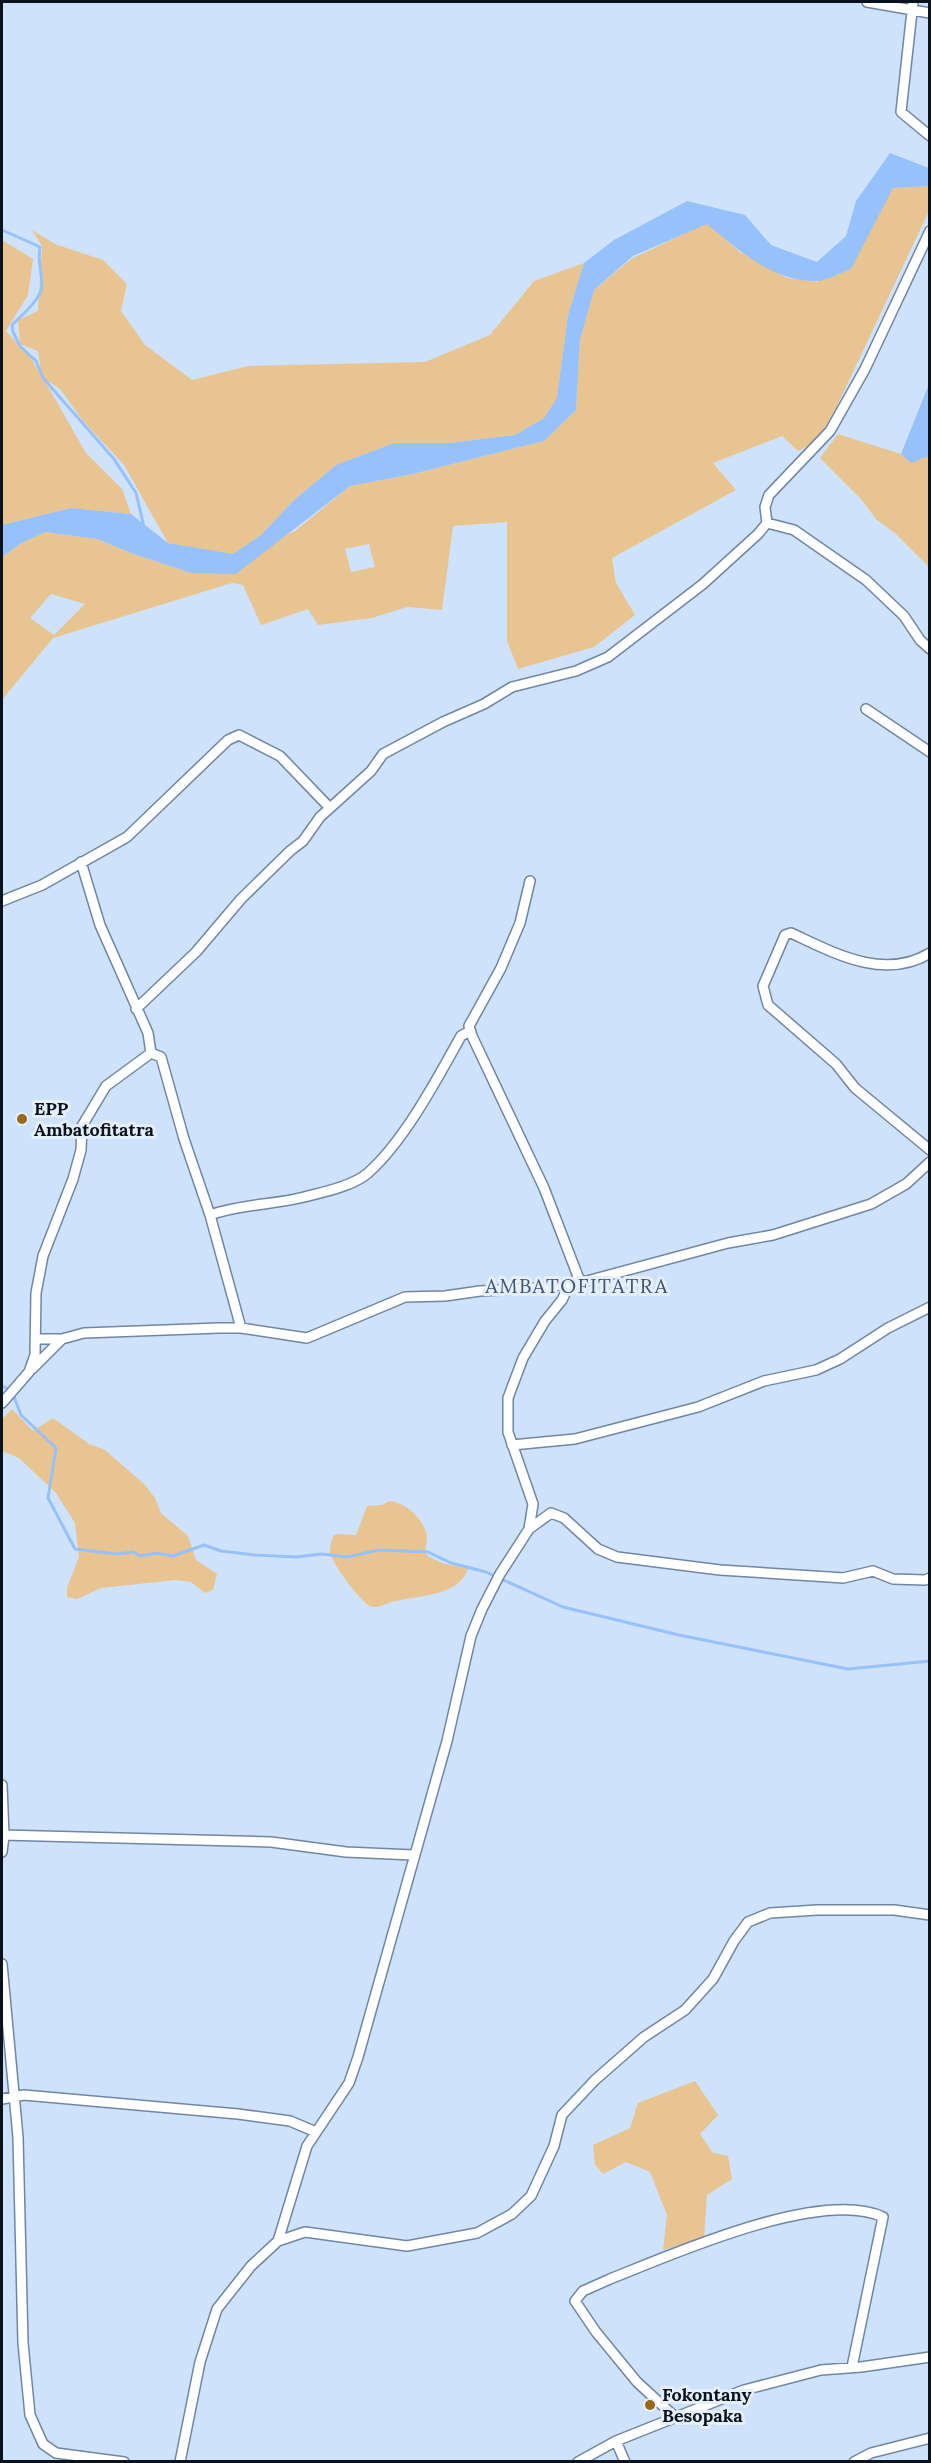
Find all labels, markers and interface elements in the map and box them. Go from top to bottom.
place label: EPP Ambatofitatra [34,1097,154,1141]
marker: EPP Ambatofitatra [15,1112,29,1126]
district label: AMBATOFITATRA [484,1273,669,1298]
place label: Fokontany Besopaka [662,2383,752,2427]
marker: Fokontany Besopaka [643,2398,657,2412]

